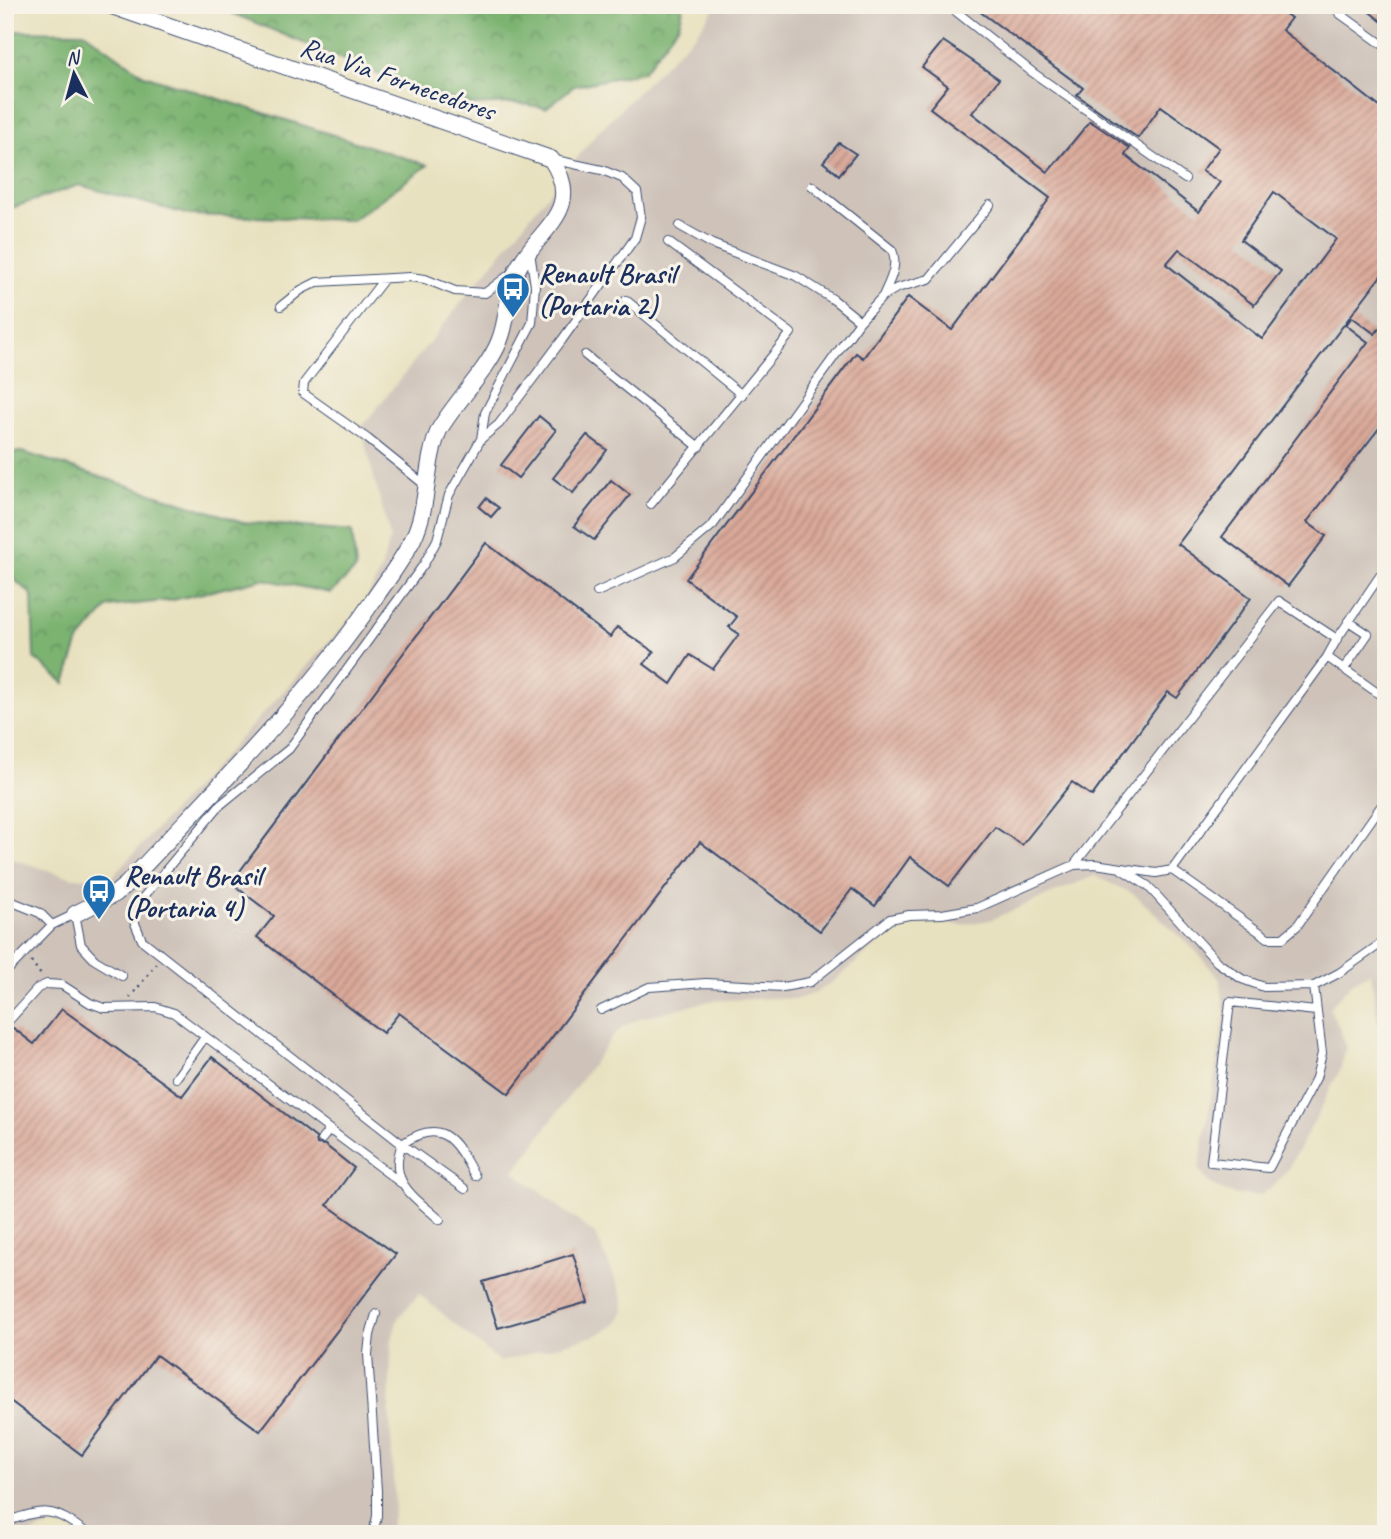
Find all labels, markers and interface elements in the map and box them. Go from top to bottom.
street label: Rua Via Fornecedores [296,29,502,129]
north arrow [38,38,108,108]
text: N [65,45,83,71]
place label: Renault Brasil (Portaria 2) [538,256,680,323]
bus stop icon: Renault Brasil (Portaria 2) [494,270,532,319]
place label: Renault Brasil (Portaria 4) [124,858,266,925]
bus stop icon: Renault Brasil (Portaria 4) [80,872,118,921]

